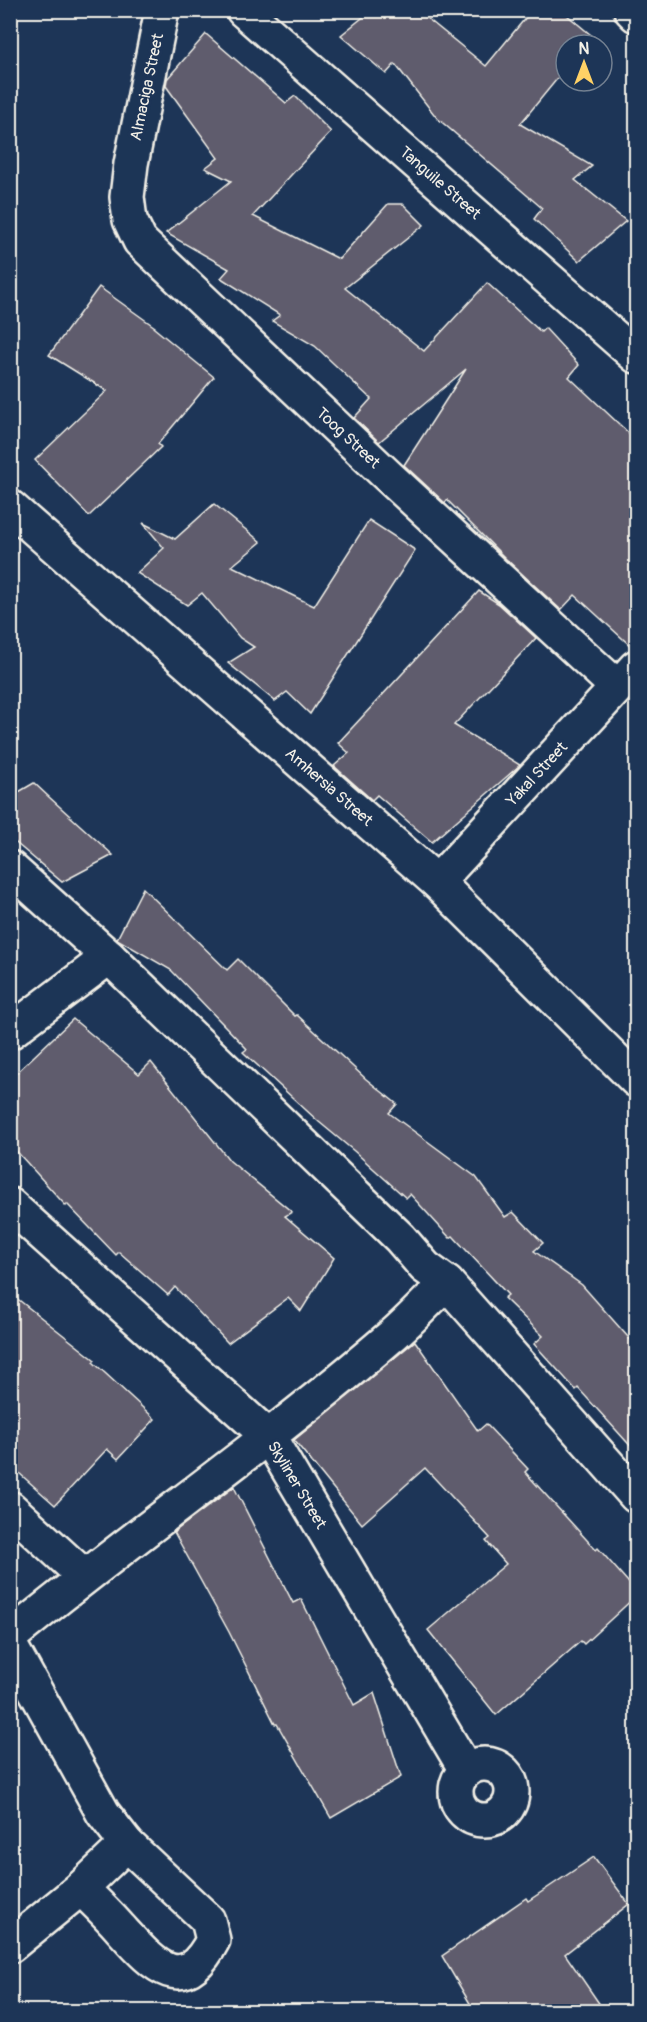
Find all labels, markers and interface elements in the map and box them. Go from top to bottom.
street label: Almaciga Street [126,31,168,142]
north arrow [554,33,614,93]
text: N [579,39,590,59]
street label: Tanguile Street [395,142,485,224]
street label: Toog Street [312,403,385,473]
street label: Yakal Street [501,737,572,811]
street label: Amhersia Street [281,743,377,831]
street label: Skyliner Street [263,1437,331,1533]

